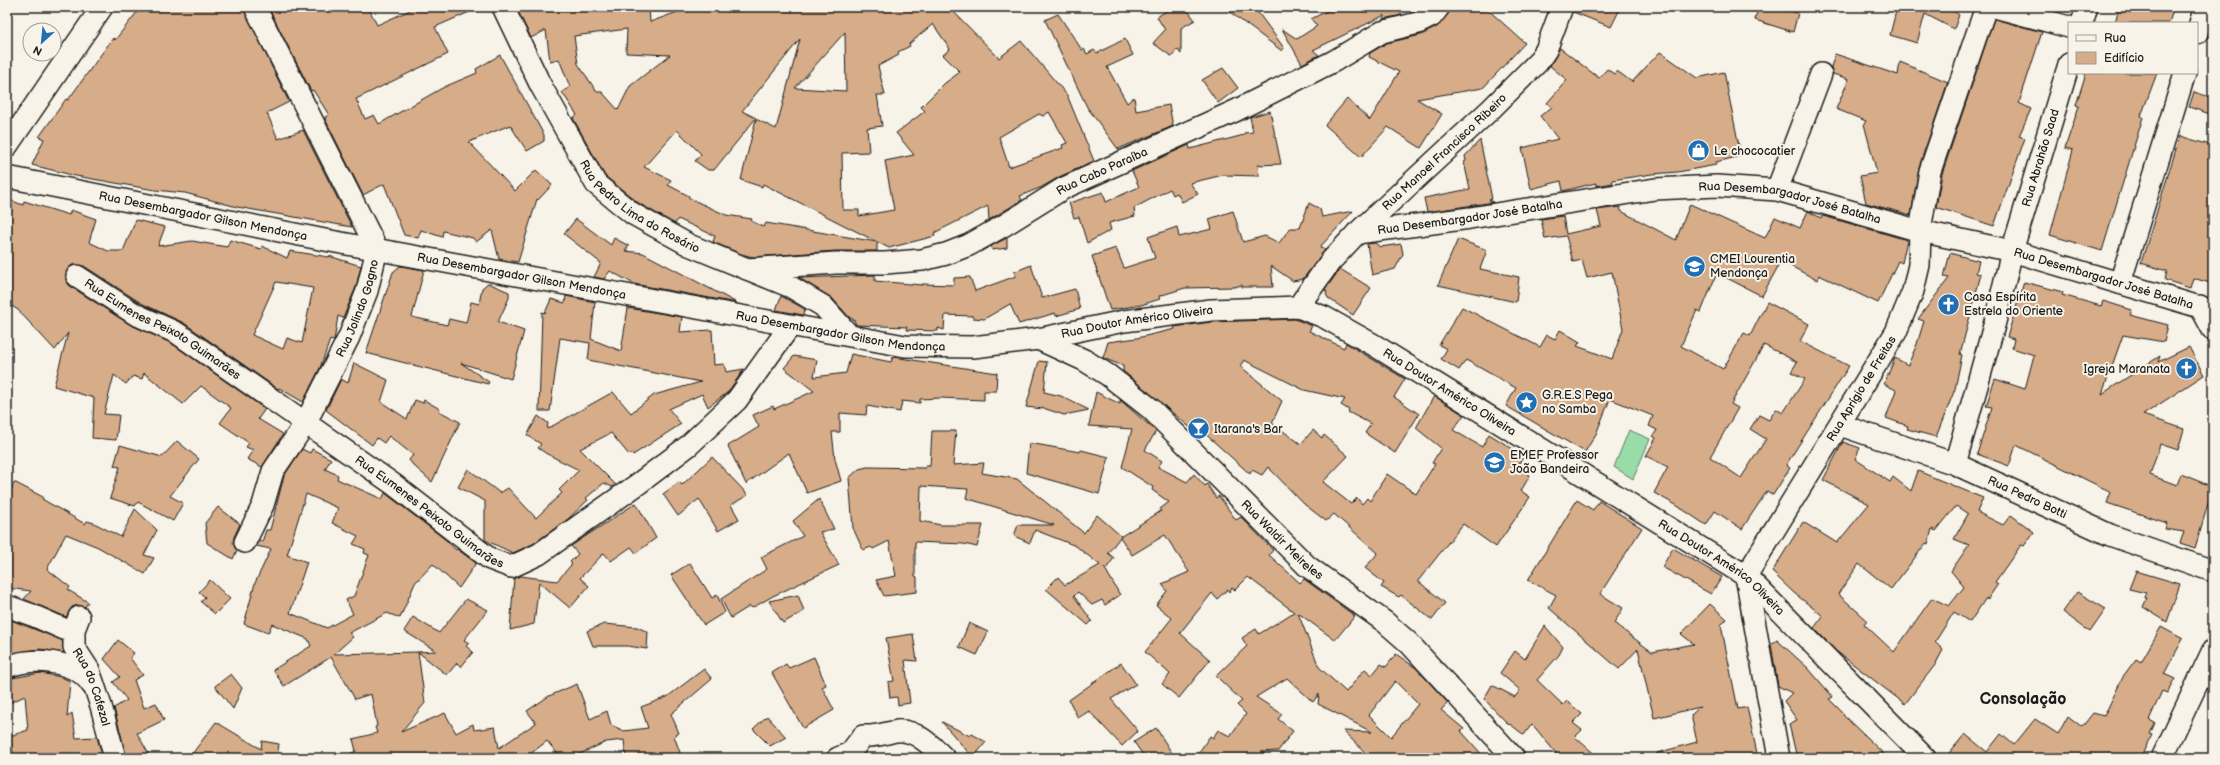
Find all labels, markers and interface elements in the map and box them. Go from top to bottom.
north arrow [22,22,62,62]
legend [2068,22,2198,74]
text: Rua [2104,31,2126,46]
text: N [31,43,44,58]
text: Edifício [2104,51,2144,66]
street label: Rua Manoel Francisco Ribeiro [1379,90,1510,213]
street label: Rua Abrahão Saad [2018,107,2062,208]
shop icon: Le chococatier [1686,138,1712,164]
street label: Rua Cabo Paraíba [1053,144,1150,199]
place label: Le chococatier [1714,144,1796,159]
street label: Rua Pedro Lima do Rosário [576,157,702,256]
street label: Rua Desembargador José Batalha [1698,178,1883,227]
street label: Rua Desembargador Gilson Mendonça [98,188,309,244]
street label: Rua Desembargador José Batalha [1376,196,1564,238]
street label: Rua Desembargador José Batalha [2012,244,2195,312]
street label: Rua Desembargador Gilson Mendonça [416,249,627,302]
place label: CMEI Lourentia Mendonça [1710,252,1795,281]
school or university icon: CMEI Lourentia Mendonça [1682,253,1708,279]
street label: Rua Jolindo Gagno [333,258,382,360]
street label: Rua Eumenes Peixoto Guimarães [82,275,244,383]
place label: Casa Espírita Estrela do Oriente [1964,290,2063,319]
church icon: Casa Espírita Estrela do Oriente [1935,291,1961,317]
street label: Rua Doutor Américo Oliveira [1060,302,1214,341]
street label: Rua Desembargador Gilson Mendonça [735,308,946,354]
street label: Rua Aprígio de Freitas [1823,333,1899,444]
street label: Rua Doutor Américo Oliveira [1380,345,1519,439]
church icon: Igreja Maranata [2173,356,2199,382]
place label: Igreja Maranata [2084,362,2170,377]
place label: G.R.E.S Pega no Samba [1542,388,1613,417]
place icon: G.R.E.S Pega no Samba [1514,389,1540,415]
bar icon: Itarana's Bar [1185,416,1211,442]
place label: Itarana's Bar [1214,422,1283,437]
place label: EMEF Professor João Bandeira [1510,448,1599,477]
school or university icon: EMEF Professor João Bandeira [1481,449,1507,475]
street label: Rua Eumenes Peixoto Guimarães [352,452,506,571]
street label: Rua Pedro Botti [1985,472,2070,522]
street label: Rua Waldir Meireles [1238,497,1326,583]
street label: Rua Doutor Américo Oliveira [1655,516,1788,618]
street label: Rua do Cafezal [69,645,113,727]
district label: Consolação [1980,690,2066,709]

